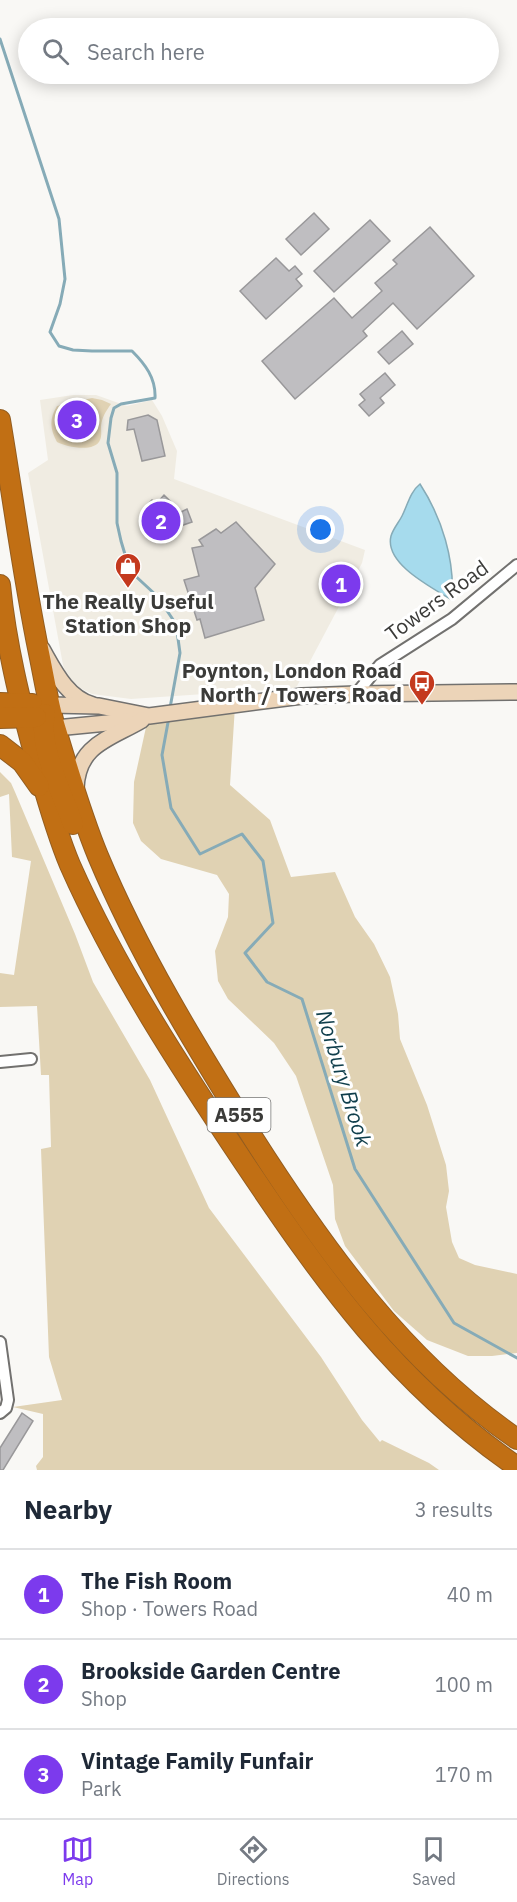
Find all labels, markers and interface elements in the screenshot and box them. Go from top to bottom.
search box [18,18,499,84]
icon: search [39,35,72,68]
text: Search here [87,37,205,66]
pin: 3 [58,398,97,442]
pin: 2 [142,498,180,544]
your location [306,515,335,544]
shop icon: The Really Useful Station Shop [113,551,143,589]
street label: Towers Road [379,553,494,647]
pin: 1 [322,562,360,606]
place label: The Really Useful Station Shop [42,587,214,639]
place label: Poynton, London Road North / Towers Road [182,656,402,708]
bus stop icon: Poynton, London Road North / Towers Road [407,668,437,706]
water label: Norbury Brook [310,1006,379,1150]
road number: A555 [208,1098,270,1132]
text: Nearby [24,1492,112,1526]
text: 3 results [415,1496,493,1523]
text: The Fish Room [81,1566,232,1595]
text: 1 [38,1581,50,1608]
text: 40 m [447,1581,493,1608]
text: Shop · Towers Road [81,1595,258,1622]
text: Brookside Garden Centre [81,1656,341,1685]
text: 2 [38,1671,50,1698]
text: 100 m [435,1671,493,1698]
text: Shop [81,1685,127,1712]
text: Vintage Family Funfair [81,1746,313,1775]
text: 3 [38,1761,50,1788]
text: 170 m [435,1761,493,1788]
text: Park [81,1775,121,1802]
tab: Map [61,1833,94,1889]
tab: Directions [217,1833,290,1889]
tab: Saved [412,1833,456,1889]

